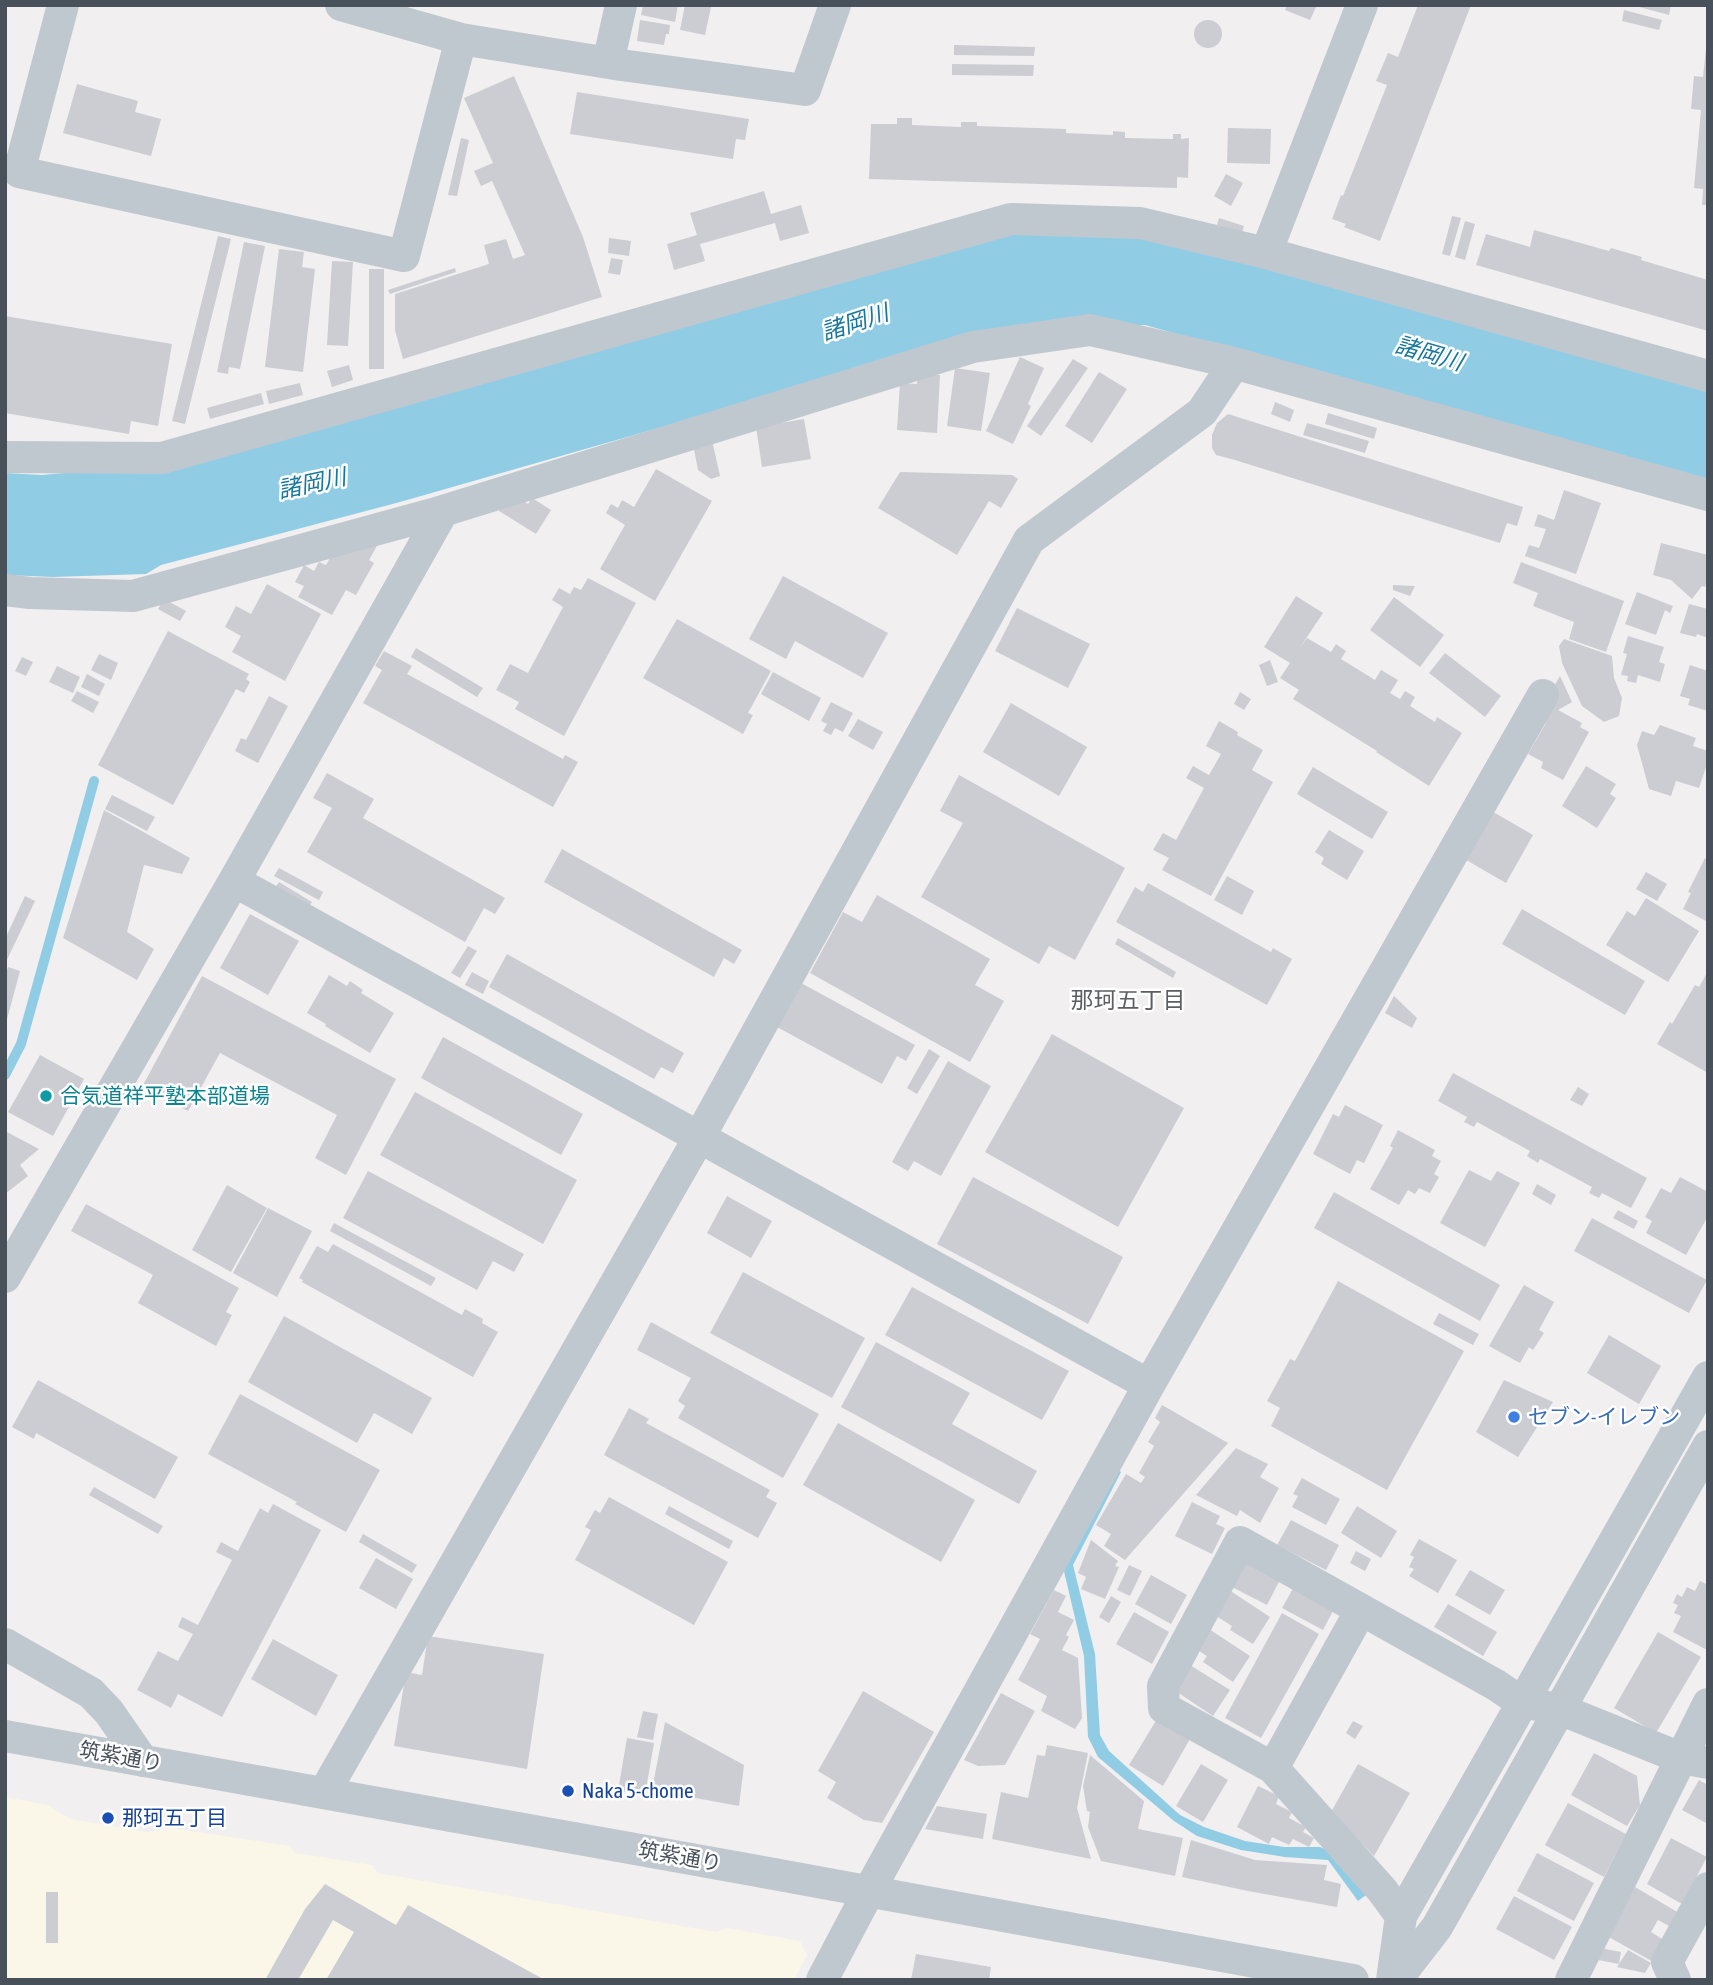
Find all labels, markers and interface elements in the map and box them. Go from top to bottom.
water label: 諸岡川 [818,299,892,347]
water label: 諸岡川 [1392,331,1466,377]
water label: 諸岡川 [275,463,349,505]
district label: 那珂五丁目 [1071,987,1185,1015]
place label: 合気道祥平塾本部道場 [60,1083,270,1109]
marker: 合気道祥平塾本部道場 [38,1088,54,1104]
place label: セブン-イレブン [1528,1404,1680,1430]
marker: セブン-イレブン [1506,1409,1522,1425]
street label: 筑紫通り [77,1737,165,1777]
place label: Naka 5-chome [582,1778,694,1804]
marker: Naka 5-chome [560,1783,576,1799]
place label: 那珂五丁目 [122,1805,227,1831]
marker: 那珂五丁目 [100,1810,116,1826]
street label: 筑紫通り [636,1837,724,1877]

